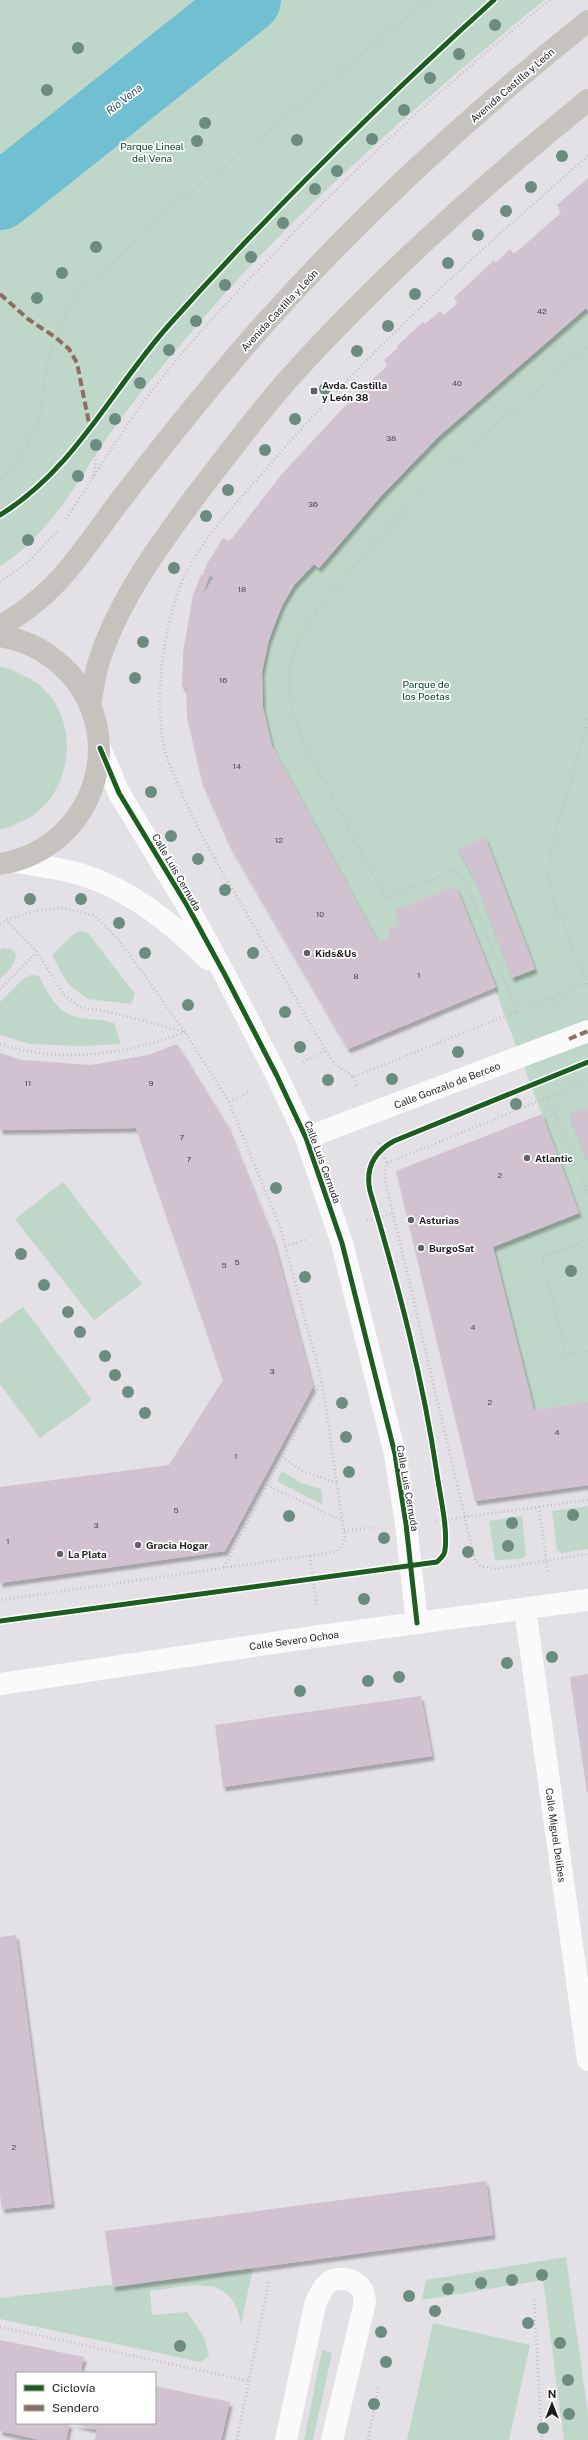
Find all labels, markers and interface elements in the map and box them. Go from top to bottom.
street label: Avenida Castilla y León [468,45,557,125]
water label: Río Vena [104,81,145,117]
park label: Parque Lineal del Vena [120,140,184,164]
street label: Avenida Castilla y León [238,267,320,353]
house number: 42 [537,306,547,316]
house number: 40 [452,378,462,388]
place label: Avda. Castilla y León 38 [322,379,387,403]
marker: Avda. Castilla y León 38 [309,386,319,396]
house number: 38 [386,433,396,443]
house number: 36 [308,499,318,509]
house number: 18 [238,584,246,594]
house number: 16 [219,675,227,685]
park label: Parque de los Poetas [402,678,450,702]
house number: 14 [233,761,241,771]
street label: Calle Luis Cernuda [150,831,204,913]
house number: 12 [275,835,283,845]
house number: 10 [316,909,324,919]
place label: Kids&Us [315,947,357,959]
marker: Kids&Us [302,948,312,958]
house number: 1 [417,970,421,980]
house number: 8 [353,971,359,981]
street label: Calle Gonzalo de Berceo [392,1059,502,1111]
house number: 11 [25,1078,31,1088]
house number: 9 [149,1078,154,1088]
street label: Calle Luis Cernuda [302,1119,344,1205]
house number: 7 [180,1132,185,1142]
place label: Atlantic [535,1152,573,1164]
marker: Atlantic [522,1153,532,1163]
house number: 7 [187,1154,192,1164]
house number: 2 [498,1170,503,1180]
place label: Asturias [419,1214,459,1226]
marker: Asturias [406,1215,416,1225]
place label: BurgoSat [429,1242,474,1254]
marker: BurgoSat [416,1243,426,1253]
house number: 5 [234,1257,240,1267]
house number: 5 [221,1260,227,1270]
house number: 4 [470,1322,476,1332]
house number: 3 [269,1366,275,1376]
house number: 2 [488,1397,493,1407]
house number: 4 [554,1427,560,1437]
street label: Calle Luis Cernuda [395,1444,421,1532]
house number: 1 [234,1451,238,1461]
house number: 5 [173,1505,179,1515]
house number: 3 [93,1520,99,1530]
house number: 1 [6,1536,10,1546]
place label: Gracia Hogar [146,1539,208,1551]
marker: Gracia Hogar [133,1540,143,1550]
place label: La Plata [68,1548,107,1560]
marker: La Plata [55,1549,65,1559]
street label: Calle Severo Ochoa [248,1628,340,1652]
street label: Calle Miguel Delibes [543,1787,569,1883]
house number: 2 [12,2142,17,2152]
legend [16,2372,156,2424]
text: Ciclovía [52,2381,95,2395]
north arrow [532,2384,572,2424]
text: N [548,2388,556,2400]
text: Sendero [52,2401,99,2415]

